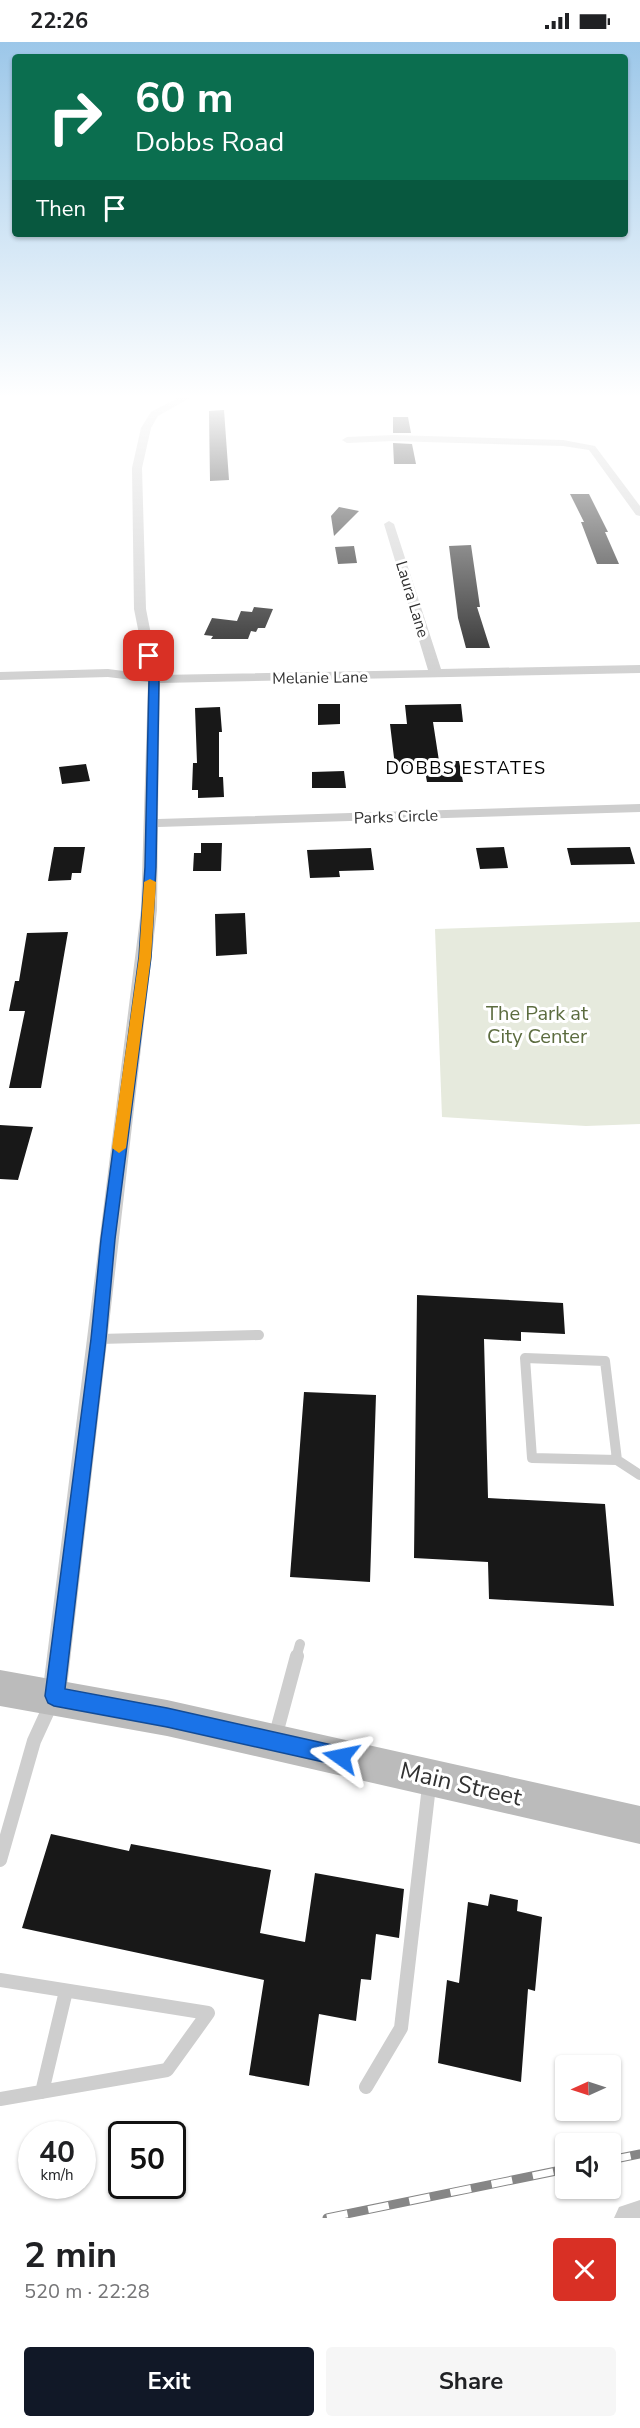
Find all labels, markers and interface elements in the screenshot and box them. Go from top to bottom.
text: 22:26 [30,6,88,36]
text: 60 m [135,70,234,127]
icon: right [36,78,114,156]
text: Dobbs Road [135,124,284,161]
icon: arrive [98,192,131,225]
text: Then [36,194,86,224]
street label: Laura Lane [390,558,434,640]
pin [123,630,174,681]
icon: arrive [132,639,165,672]
street label: Melanie Lane [272,666,368,690]
district label: DOBBS ESTATES [385,756,547,780]
street label: Parks Circle [354,805,439,829]
park label: The Park at City Center [486,1000,589,1050]
position arrow [309,1725,373,1789]
street label: Main Street [397,1754,526,1814]
north arrow [555,2055,621,2121]
map controls [555,2055,621,2199]
speed limit sign: 50 [108,2121,186,2199]
text: 40 [39,2132,75,2173]
button: sound [555,2133,621,2199]
text: km/h [40,2165,74,2185]
text: 2 min [24,2231,117,2280]
button: close [553,2238,616,2301]
text: 520 m · 22:28 [24,2278,150,2305]
button: Exit [24,2347,314,2416]
button: Share [326,2347,616,2416]

